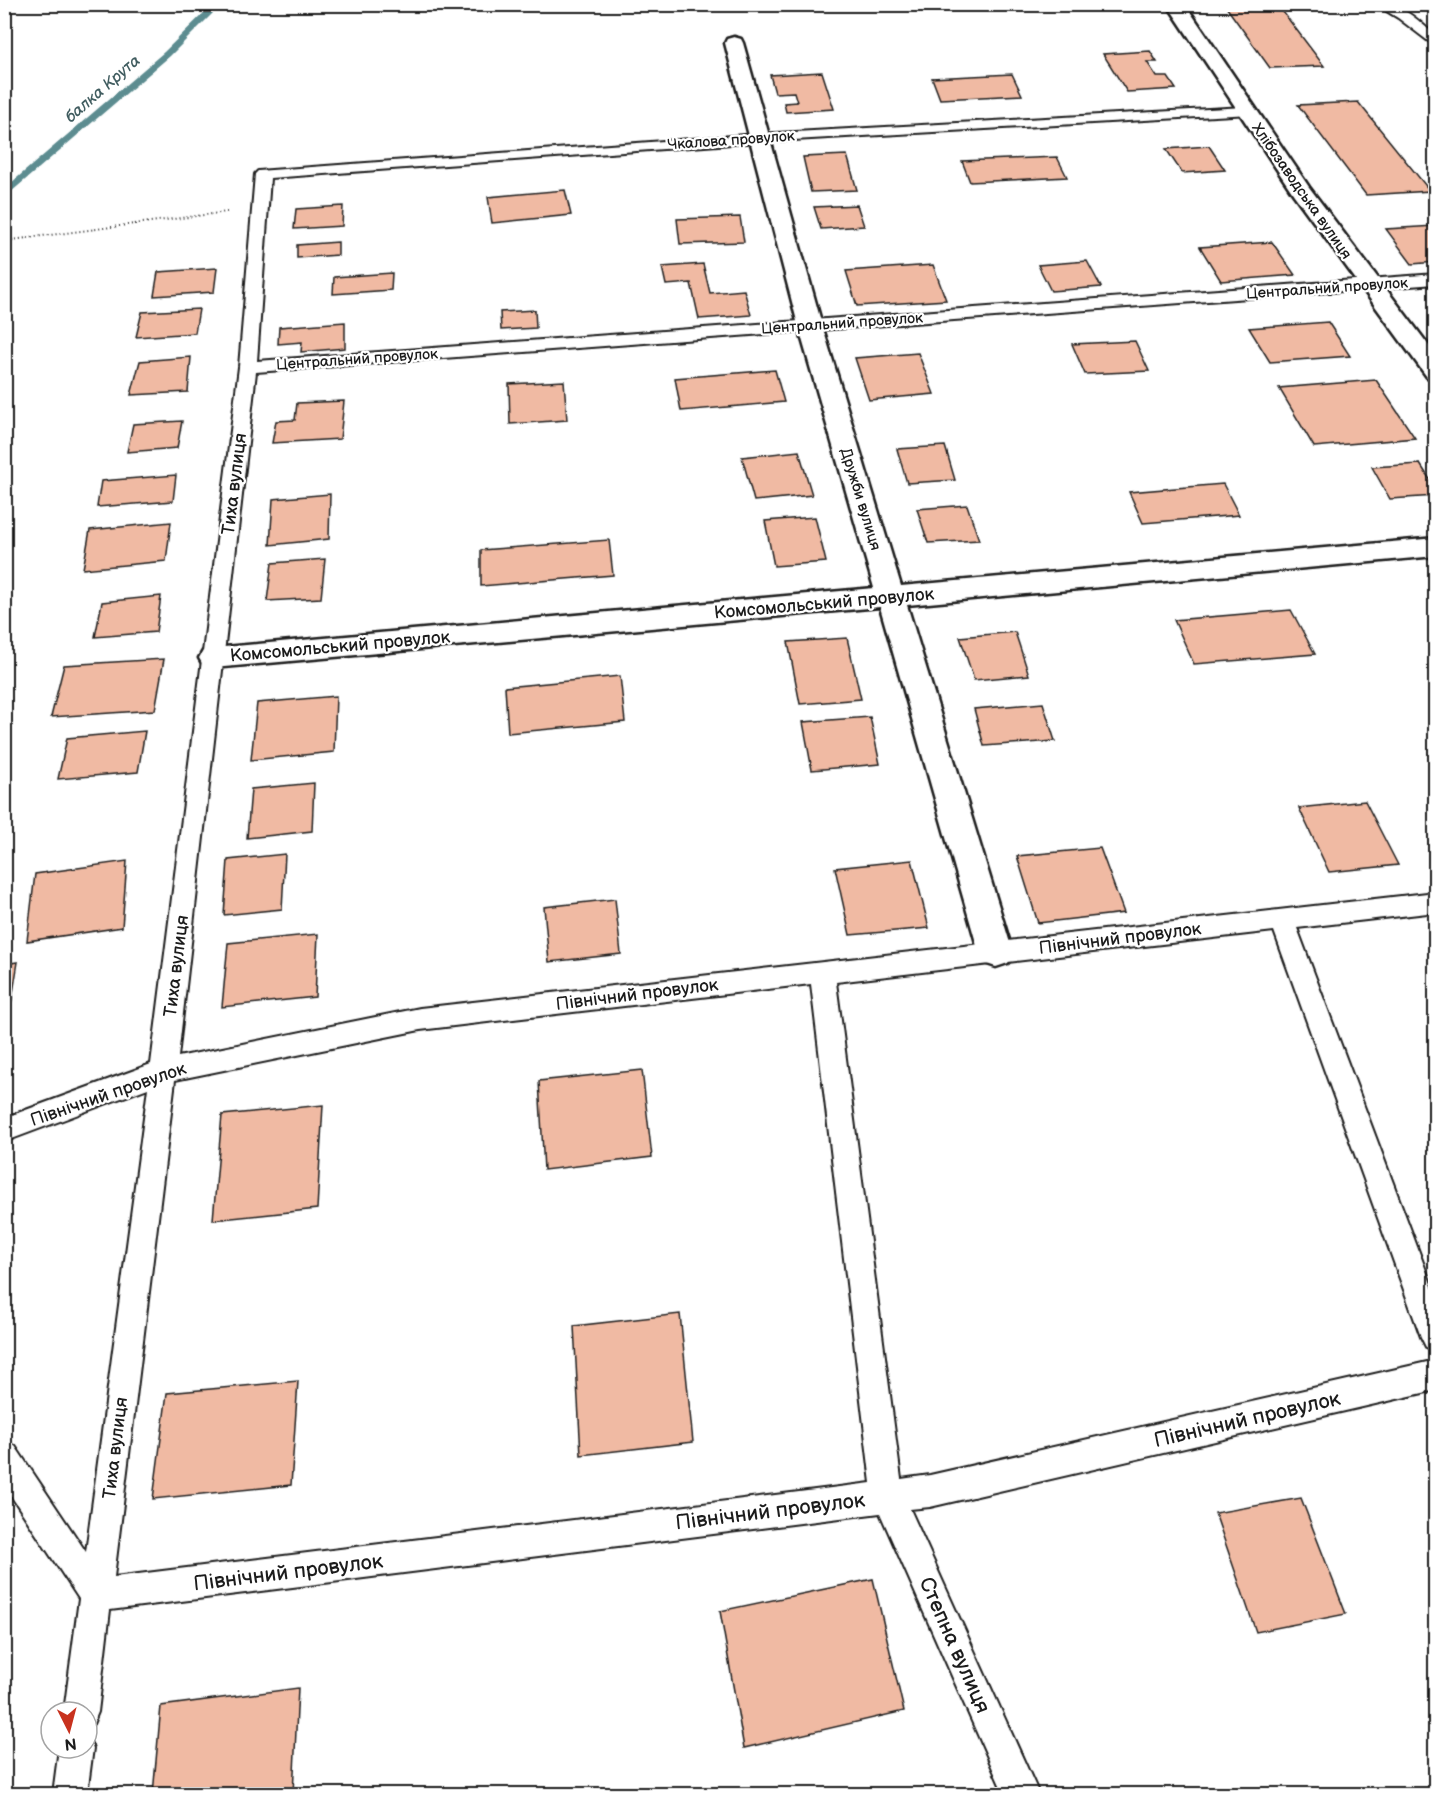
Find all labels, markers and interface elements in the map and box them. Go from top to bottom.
water label: балка Крута [62,51,144,127]
street label: Хлібозаводська вулиця [1247,120,1356,263]
street label: Чкалова провулок [667,127,795,154]
street label: Центральний провулок [1246,273,1409,304]
street label: Центральний провулок [761,308,924,339]
street label: Центральний провулок [276,344,439,375]
street label: Тиха вулиця [218,432,251,536]
street label: Дружби вулиця [836,446,885,553]
street label: Комсомольський провулок [713,583,935,624]
street label: Комсомольський провулок [229,626,451,667]
street label: Тиха вулиця [160,914,193,1018]
street label: Північний провулок [1038,918,1203,959]
street label: Північний провулок [555,974,720,1015]
street label: Північний провулок [27,1058,189,1131]
street label: Північний провулок [1151,1386,1343,1453]
street label: Тиха вулиця [99,1396,132,1500]
street label: Північний провулок [674,1487,866,1536]
street label: Північний провулок [192,1548,384,1597]
street label: Степна вулиця [913,1573,996,1717]
north arrow [39,1700,99,1760]
text: N [63,1733,77,1754]

